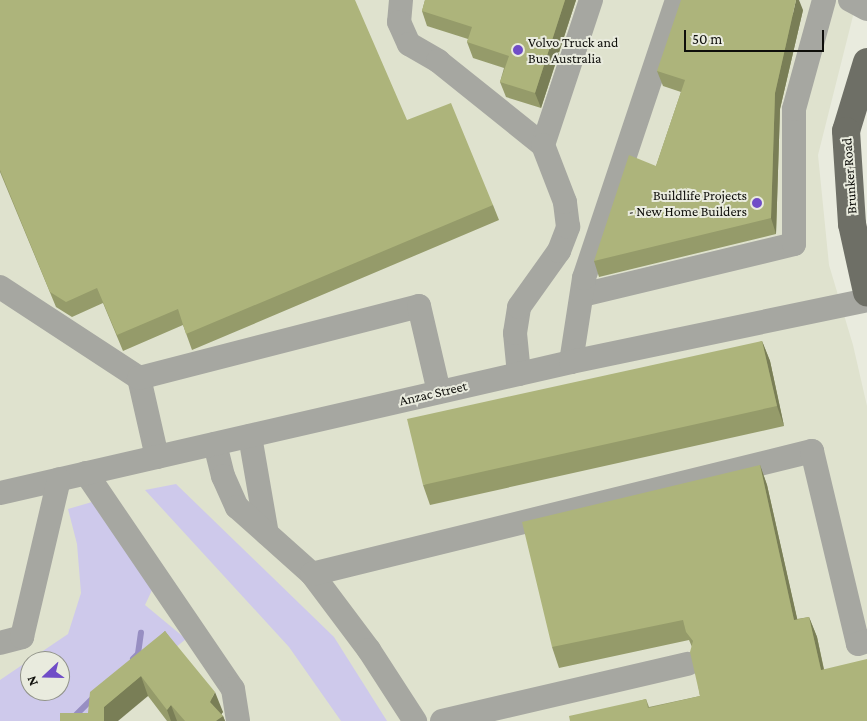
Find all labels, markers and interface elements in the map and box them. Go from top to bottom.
scale bar [687,20,827,52]
text: 50 m [692,31,722,47]
place label: Volvo Truck and Bus Australia [528,34,618,66]
marker: Volvo Truck and Bus Australia [512,44,524,56]
street label: Brunker Road [838,137,860,215]
place label: Buildlife Projects - New Home Builders [629,187,747,220]
marker: Buildlife Projects - New Home Builders [751,197,763,209]
street label: Anzac Street [397,377,469,409]
north arrow [20,651,70,701]
text: N [23,674,41,688]

